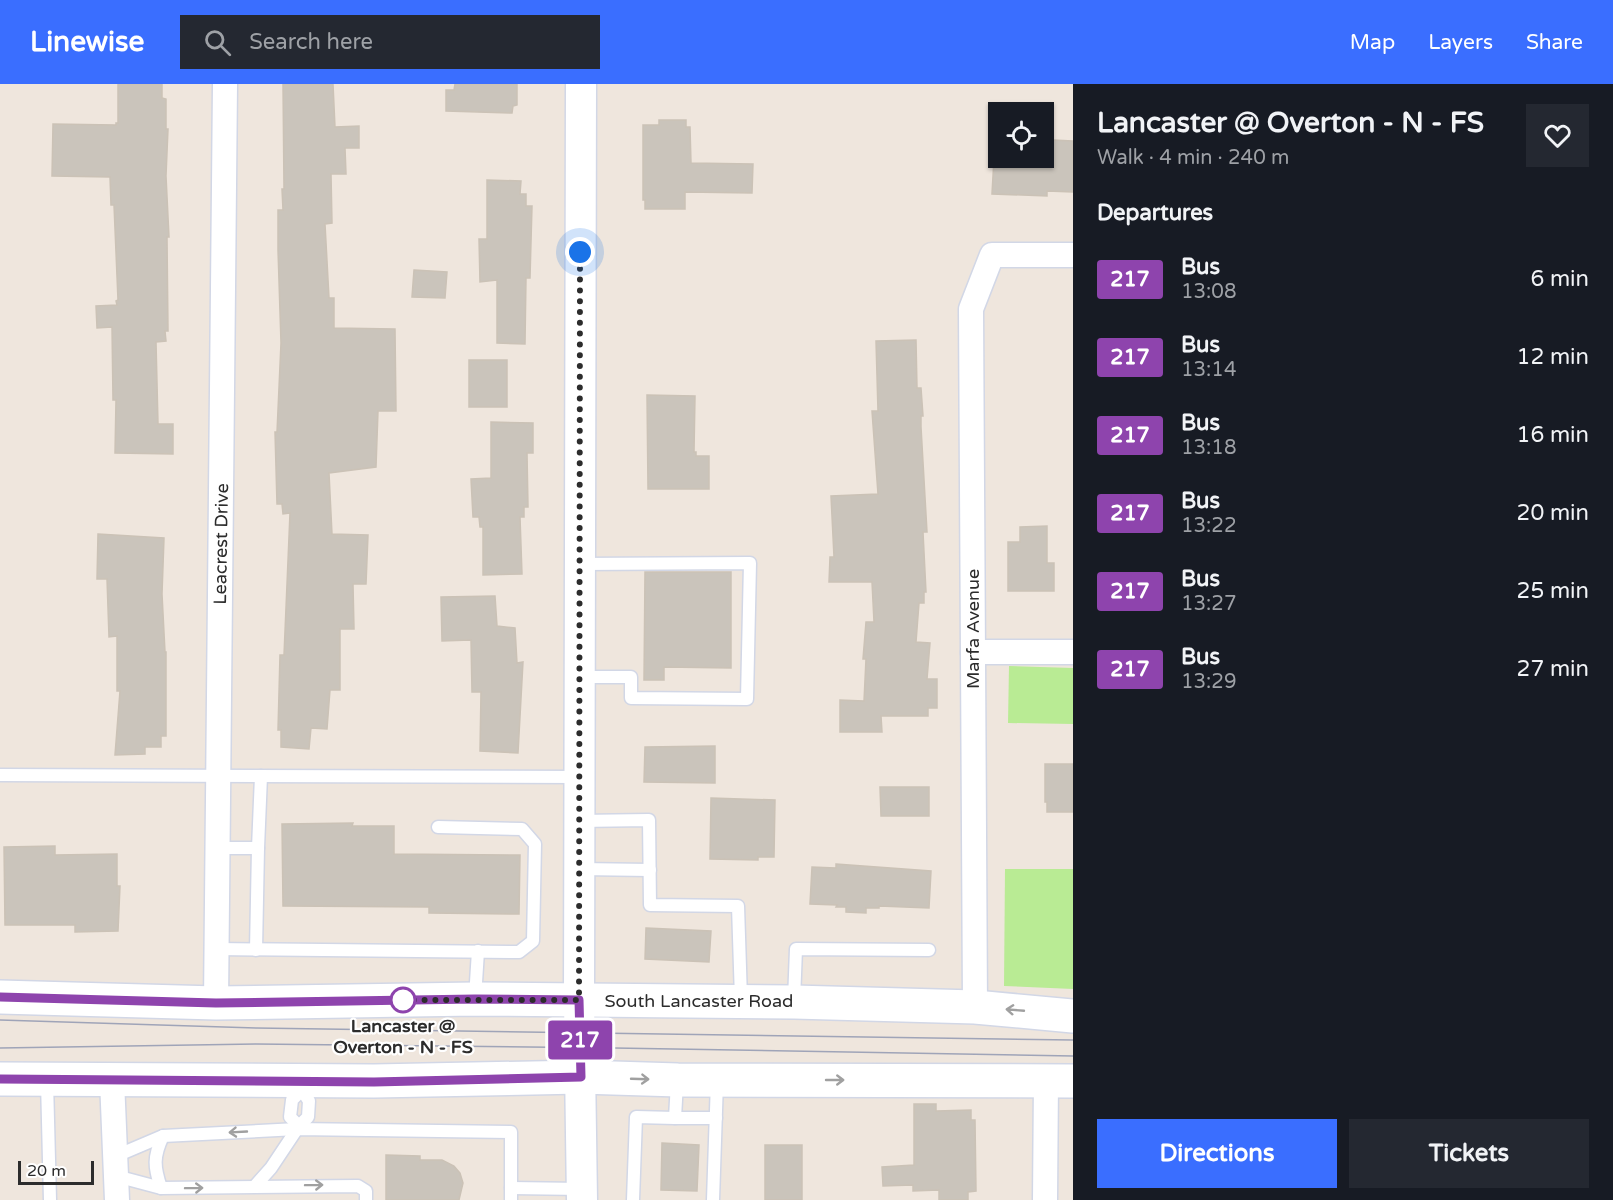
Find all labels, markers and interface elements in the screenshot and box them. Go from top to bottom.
search box [180,15,600,69]
text: Linewise [30,25,144,59]
icon: search [201,26,234,59]
text: Search here [249,29,373,55]
text: Map [1350,30,1395,55]
text: Layers [1428,30,1493,55]
text: Share [1526,30,1583,55]
map controls [988,102,1054,168]
button: locate [988,102,1054,168]
button: heart [1526,104,1589,167]
text: Lancaster @ Overton - N - FS [1097,106,1484,140]
text: Walk · 4 min · 240 m [1097,146,1289,170]
text: Departures [1097,200,1213,226]
your location [565,237,595,267]
text: Bus [1181,254,1220,280]
text: 6 min [1530,266,1589,292]
text: 217 [1110,267,1150,292]
text: 13:08 [1181,280,1236,304]
text: Bus [1181,332,1220,358]
text: 12 min [1517,344,1589,370]
text: 217 [1110,345,1150,370]
text: 13:14 [1181,358,1236,382]
text: Bus [1181,410,1220,436]
text: 16 min [1517,422,1589,448]
text: 217 [1110,423,1150,448]
text: 13:18 [1181,436,1236,460]
street label: Leacrest Drive [209,483,233,605]
text: Bus [1181,488,1220,514]
text: 20 min [1517,500,1589,526]
text: 217 [1110,501,1150,526]
text: 13:22 [1181,514,1236,538]
text: Bus [1181,566,1220,592]
street label: Marfa Avenue [962,569,984,689]
text: 25 min [1517,578,1589,604]
text: 217 [1110,579,1150,604]
text: 13:27 [1181,592,1236,616]
text: Bus [1181,644,1220,670]
text: 27 min [1517,656,1589,682]
text: 217 [1110,657,1150,682]
text: 13:29 [1181,670,1236,694]
marker: Lancaster @ Overton - N - FS [390,987,416,1013]
street label: South Lancaster Road [605,990,793,1012]
one-way arrow [1005,1004,1025,1015]
place label: Lancaster @ Overton - N - FS [333,1015,473,1058]
line badge: 217 [546,1020,614,1060]
text: 217 [560,1028,600,1053]
one-way arrow [629,1073,649,1085]
one-way arrow [824,1074,844,1086]
button: Directions [1097,1119,1337,1188]
button: Tickets [1349,1119,1589,1188]
one-way arrow [229,1127,249,1138]
scale bar [18,1158,94,1186]
text: 20 m [27,1161,66,1181]
one-way arrow [303,1180,323,1191]
one-way arrow [184,1182,204,1193]

